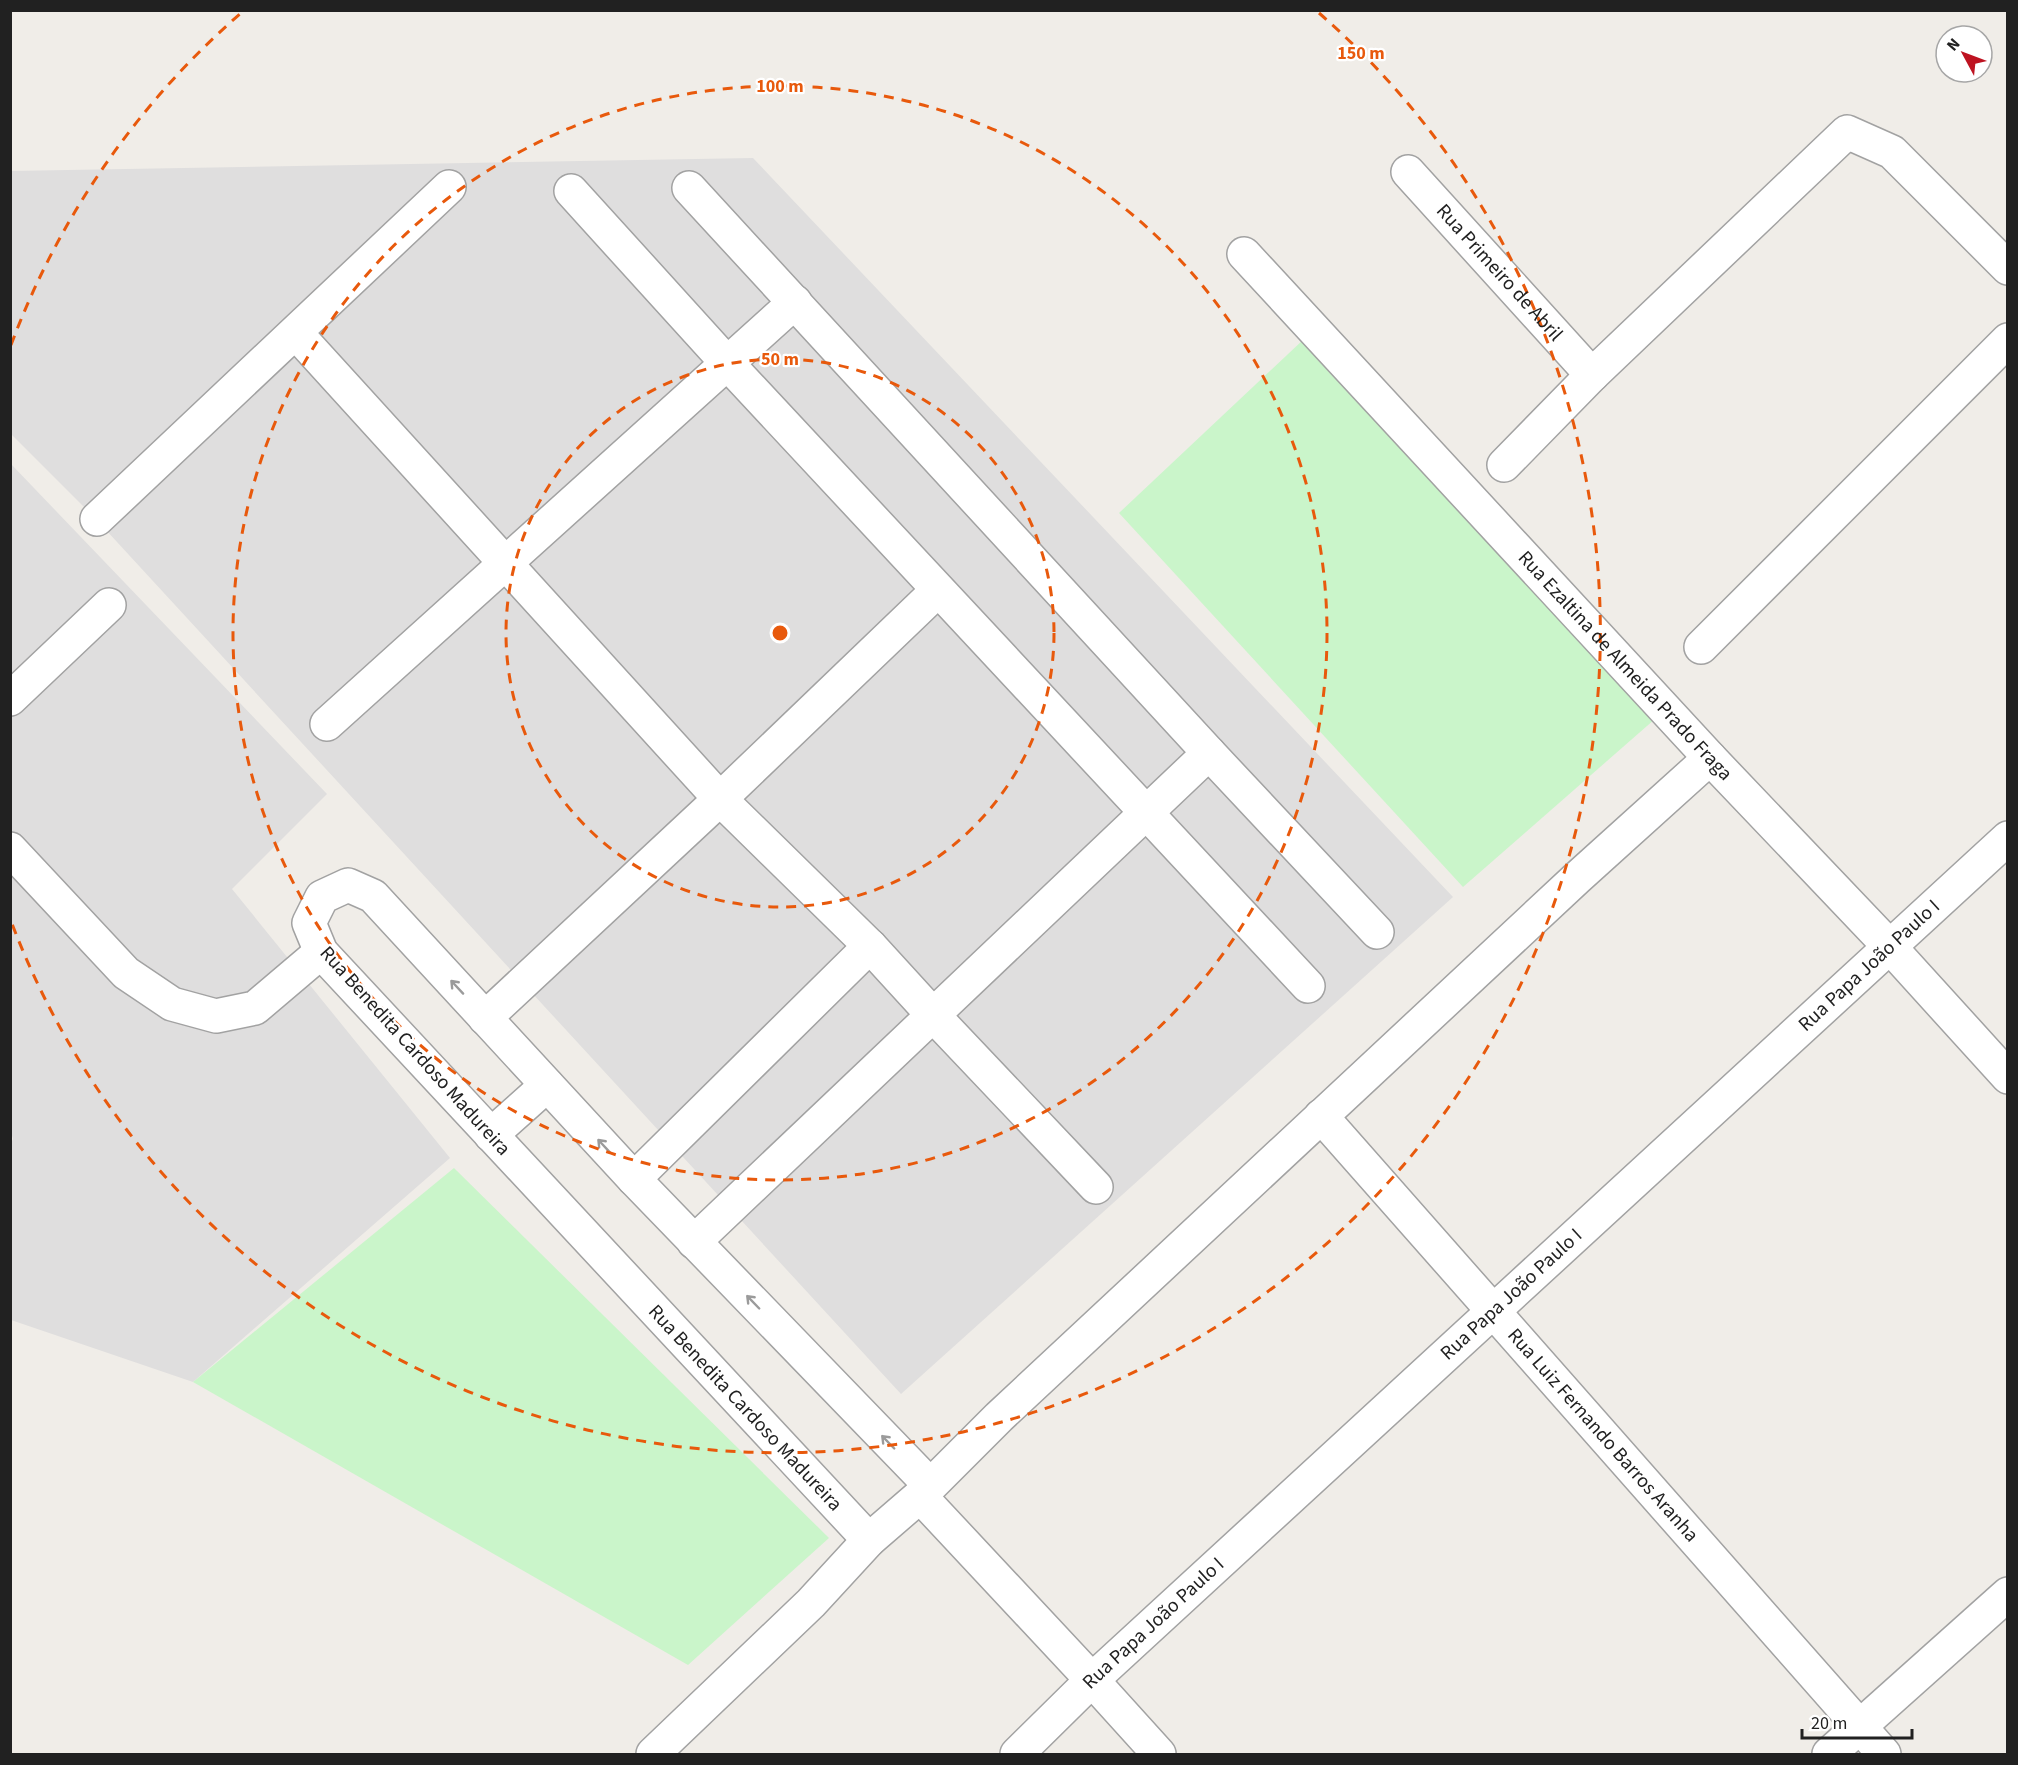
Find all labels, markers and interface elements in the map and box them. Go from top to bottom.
north arrow [1934,24,1994,84]
text: N [1942,34,1965,56]
text: 150 m [1337,41,1385,66]
text: 100 m [756,74,804,99]
street label: Rua Primeiro de Abril [1430,198,1569,348]
text: 50 m [761,347,799,372]
street label: Rua Ezaltina de Almeida Prado Fraga [1511,545,1739,787]
centre of rings [770,623,790,643]
street label: Rua Papa João Paulo I [1792,893,1946,1038]
street label: Rua Benedita Cardoso Madureira [313,940,517,1162]
one-way arrow [450,980,464,995]
one-way arrow [597,1139,611,1154]
street label: Rua Papa João Paulo I [1434,1222,1588,1367]
one-way arrow [745,1295,760,1310]
street label: Rua Benedita Cardoso Madureira [642,1298,848,1518]
street label: Rua Luiz Fernando Barros Aranha [1501,1322,1705,1548]
one-way arrow [881,1435,896,1450]
street label: Rua Papa João Paulo I [1076,1551,1231,1696]
scale bar [1802,1702,1912,1740]
text: 20 m [1811,1711,1847,1736]

